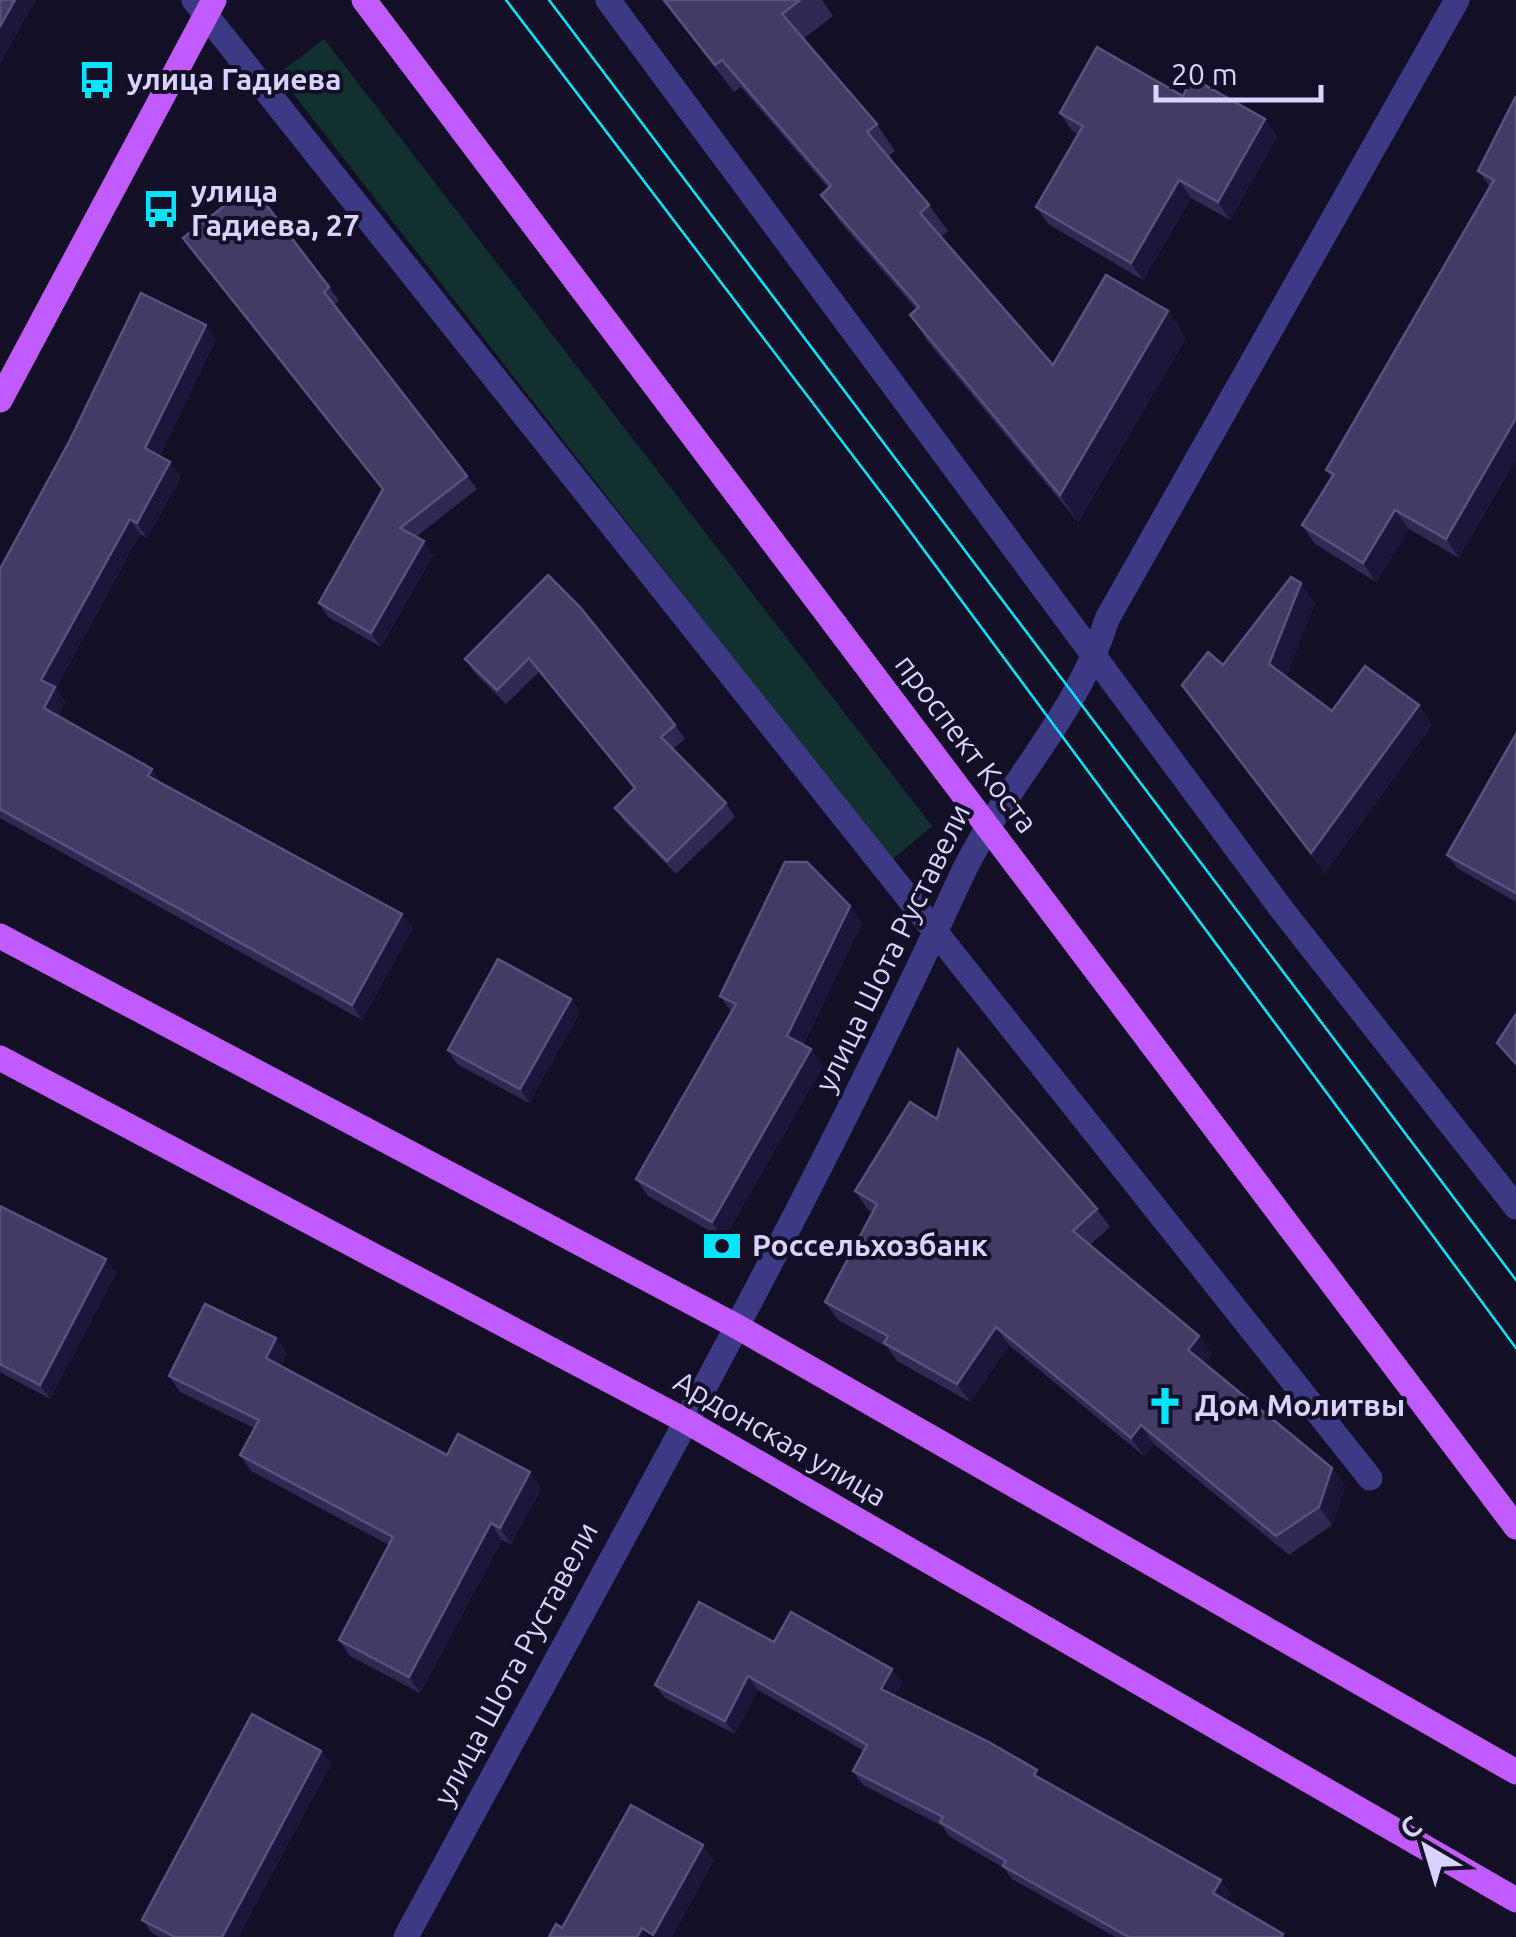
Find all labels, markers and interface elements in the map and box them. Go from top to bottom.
scale bar [1156,40,1321,102]
text: 20 m [1171,57,1238,91]
bus stop icon: улица Гадиева [76,59,118,101]
place label: улица Гадиева [127,62,341,96]
place label: улица Гадиева, 27 [191,174,360,242]
bus stop icon: улица Гадиева, 27 [140,188,182,230]
street label: проспект Коста [889,648,1045,839]
street label: улица Шота Руставели [808,798,977,1097]
bank icon: Россельхозбанк [701,1225,743,1267]
place label: Россельхозбанк [752,1228,988,1262]
street label: Ардонская улица [668,1364,893,1513]
church icon: Дом Молитвы [1144,1385,1186,1427]
place label: Дом Молитвы [1195,1388,1405,1422]
street label: улица Шота Руставели [426,1516,604,1811]
north arrow [1376,1797,1476,1897]
text: С [1394,1809,1427,1845]

